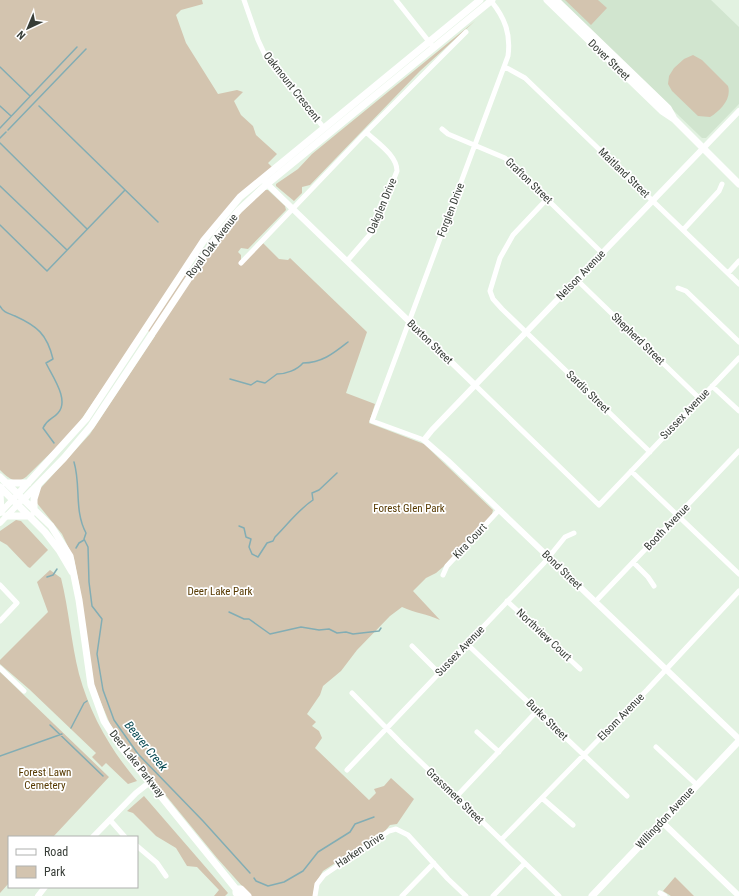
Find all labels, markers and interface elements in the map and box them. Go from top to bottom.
north arrow [8,8,48,48]
text: N [14,28,28,42]
street label: Dover Street [585,37,633,83]
street label: Oakmount Crescent [261,49,323,125]
street label: Maitland Street [596,145,652,201]
street label: Grafton Street [503,155,555,207]
street label: Oakglen Drive [364,176,400,236]
street label: Forglen Drive [435,181,467,239]
street label: Royal Oak Avenue [184,211,240,281]
street label: Nelson Avenue [554,247,608,303]
street label: Shepherd Street [609,310,667,368]
street label: Buxton Street [404,317,456,367]
street label: Sardis Street [564,368,612,416]
street label: Sussex Avenue [658,386,712,442]
street label: Booth Avenue [642,501,692,553]
park label: Forest Glen Park [373,502,445,515]
street label: Kira Court [450,521,490,561]
street label: Bond Street [539,548,585,592]
park label: Deer Lake Park [187,585,253,598]
street label: Northview Court [514,606,574,664]
street label: Sussex Avenue [433,623,487,679]
street label: Elsom Avenue [595,691,647,743]
street label: Burke Street [523,697,571,743]
water label: Beaver Creek [122,718,171,774]
street label: Deer Lake Parkway [107,728,168,801]
street label: Grassmere Street [423,765,487,827]
park label: Forest Lawn Cemetery [19,766,71,792]
street label: Willingdon Avenue [633,784,697,852]
street label: Harken Drive [333,830,387,870]
legend [8,836,138,888]
text: Road [44,845,68,859]
text: Park [44,865,66,879]

